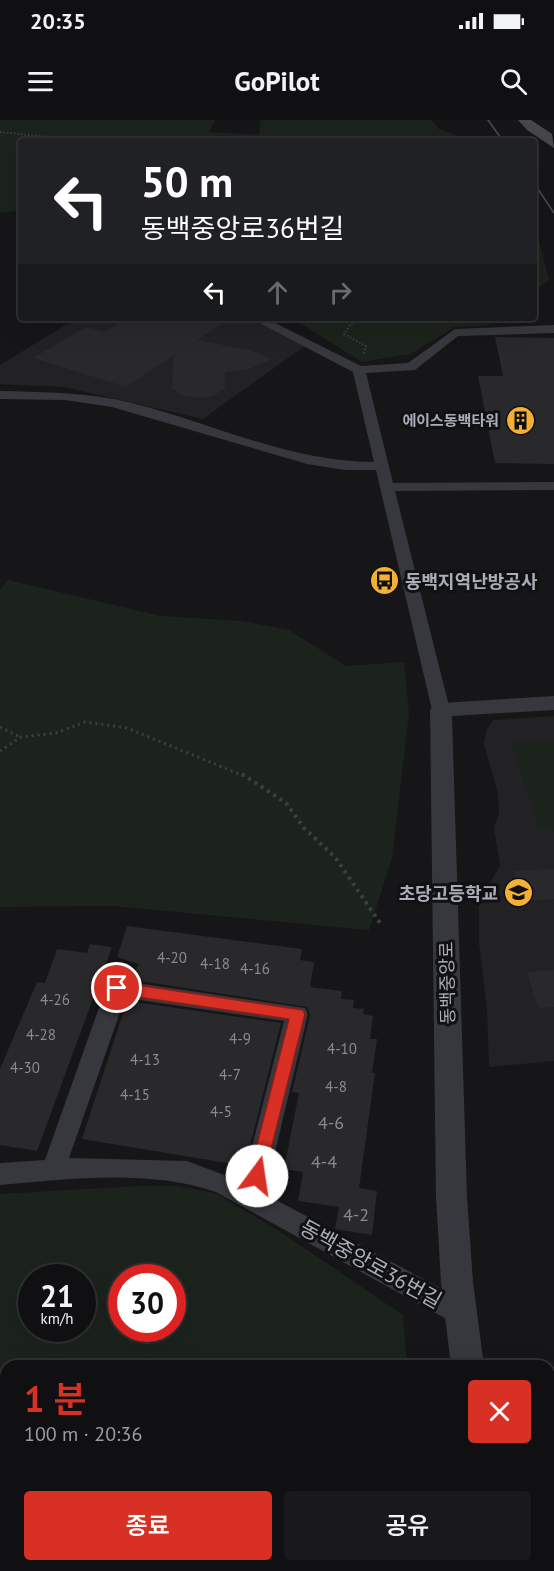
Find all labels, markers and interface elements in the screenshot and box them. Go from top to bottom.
text: 20:35 [30,7,86,35]
text: GoPilot [234,64,320,98]
icon: menu [24,65,57,98]
icon: search [497,65,530,98]
text: 50 m [141,154,233,209]
icon: left [42,162,120,240]
text: 동백중앙로36번길 [141,211,344,245]
icon: left [198,276,231,309]
icon: ahead [261,276,294,309]
icon: right [324,276,357,309]
building icon: 에이스동백타워 [504,404,536,436]
place label: 에이스동백타워 [402,411,499,430]
bus stop icon: 동백지역난방공사 [368,565,400,597]
place label: 동백지역난방공사 [405,570,538,593]
school or university icon: 초당고등학교 [503,877,535,909]
place label: 초당고등학교 [399,882,498,905]
street label: 동백중앙로 [435,941,459,1025]
house number: 4-20 [157,948,187,967]
house number: 4-18 [200,954,230,973]
house number: 4-16 [240,959,270,978]
pin [91,962,142,1013]
icon: arrive [100,971,133,1004]
house number: 4-26 [40,990,70,1009]
house number: 4-28 [26,1025,56,1044]
house number: 4-9 [229,1029,251,1048]
house number: 4-10 [327,1039,357,1058]
house number: 4-13 [130,1050,160,1069]
house number: 4-30 [10,1058,40,1077]
house number: 4-7 [219,1065,241,1084]
house number: 4-8 [325,1077,347,1096]
house number: 4-15 [120,1085,150,1104]
house number: 4-5 [210,1102,232,1121]
house number: 4-6 [318,1111,344,1134]
position arrow [225,1144,289,1208]
house number: 4-4 [311,1150,337,1173]
house number: 4-2 [343,1203,369,1226]
street label: 동백중앙로36번길 [295,1214,447,1314]
speed limit sign: 30 [108,1264,186,1342]
text: 21 [40,1276,74,1315]
text: km/h [41,1309,73,1328]
text: 1 분 [24,1375,87,1422]
button: close [468,1380,531,1443]
text: 100 m · 20:36 [24,1421,142,1447]
button: 종료 [24,1491,272,1560]
button: 공유 [284,1491,531,1560]

